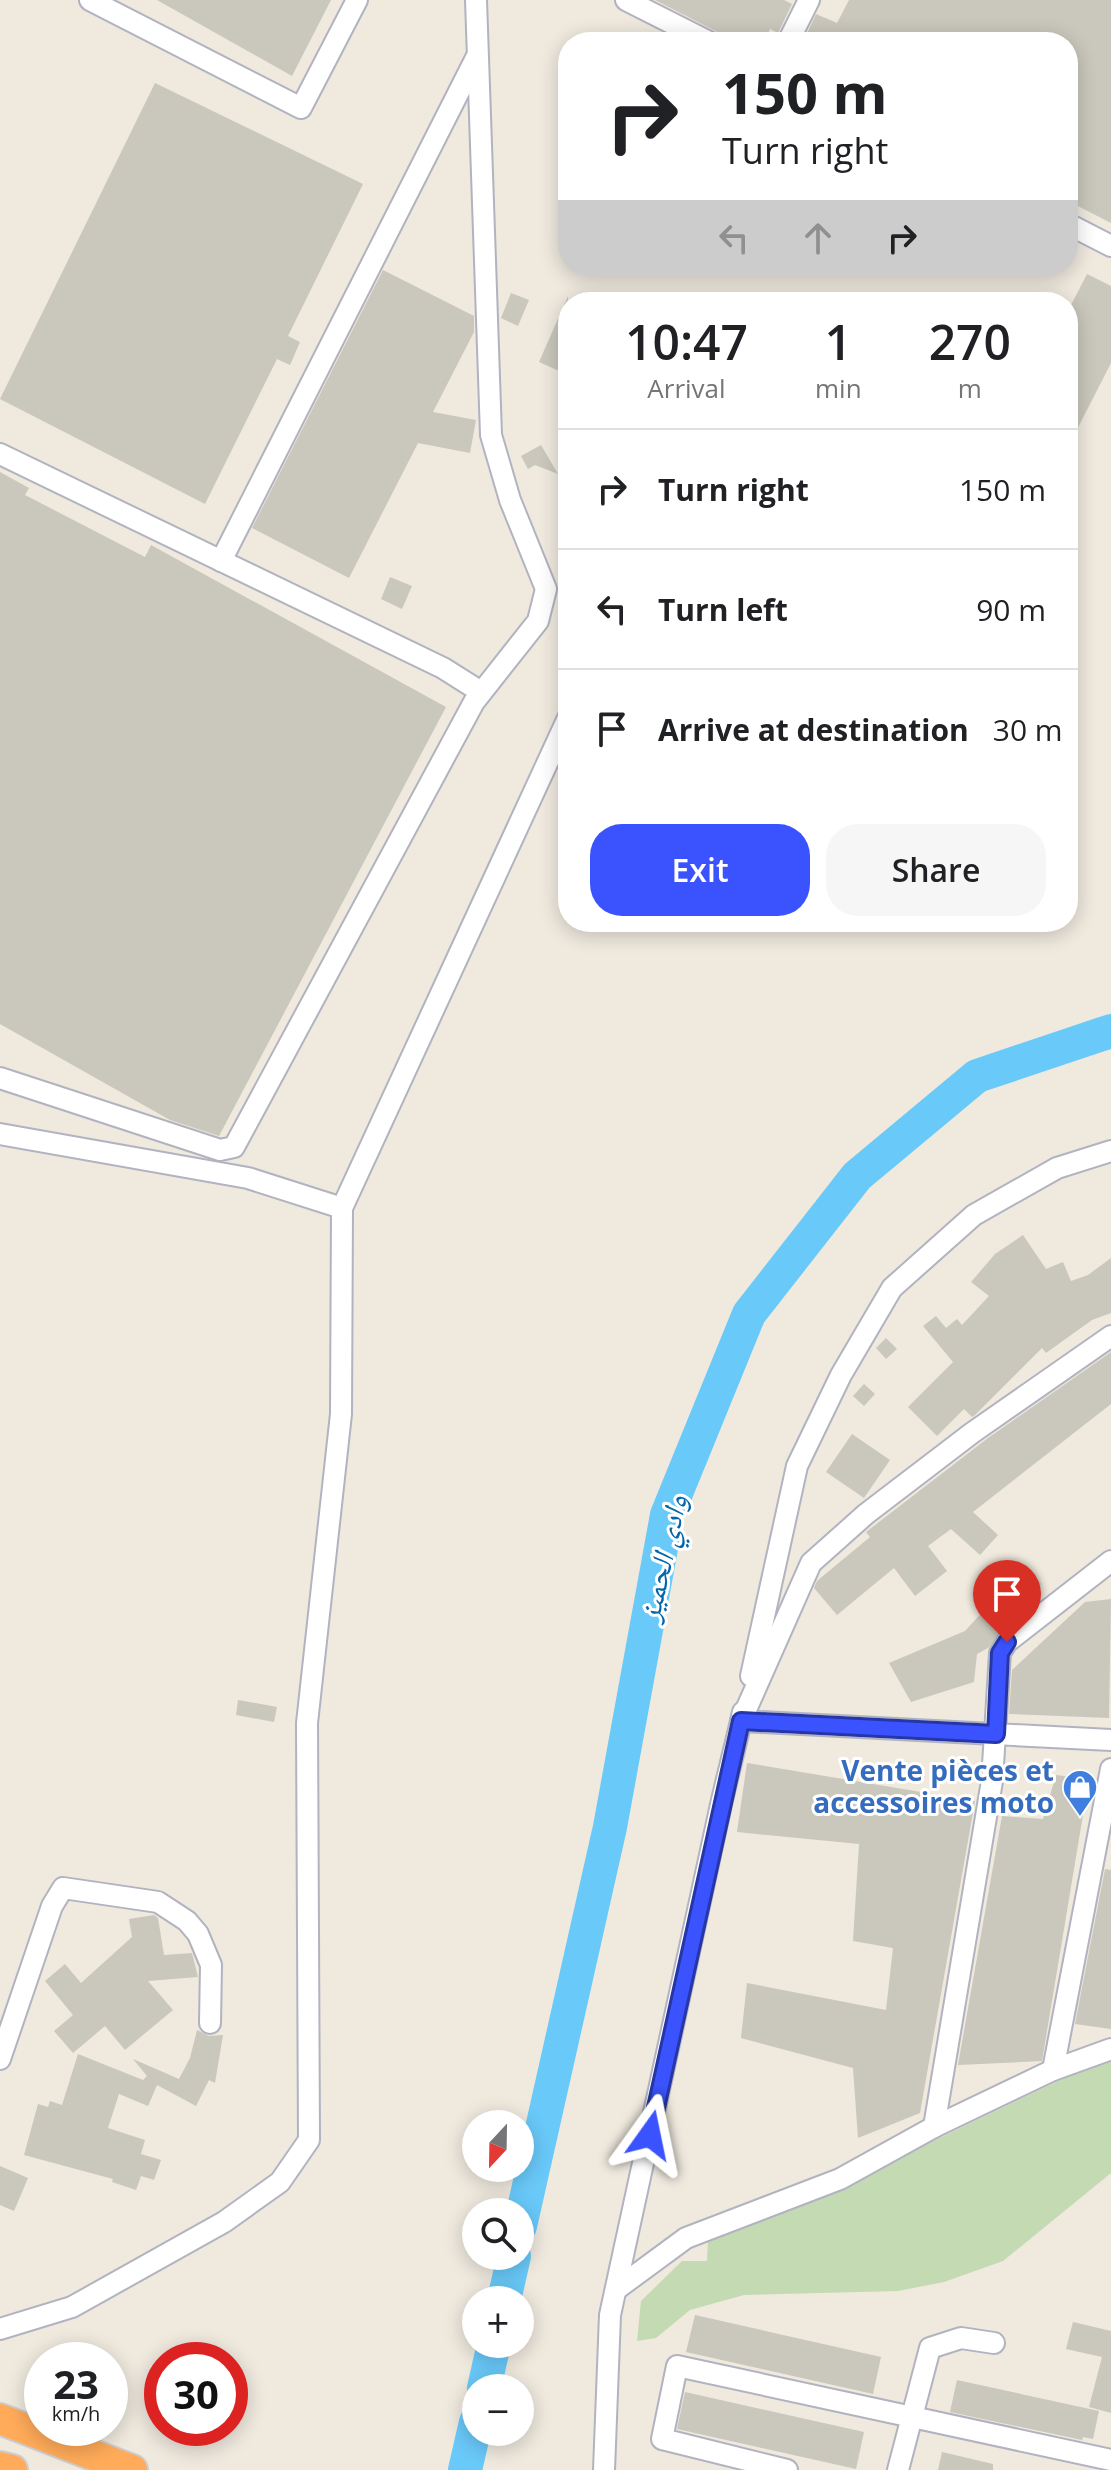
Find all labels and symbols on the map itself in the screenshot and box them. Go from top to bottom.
water label: وادي الحميز [627,1490,700,1628]
pin [973,1560,1041,1642]
place label: Vente pièces et accessoires moto [813,1751,1054,1821]
shop icon: Vente pièces et accessoires moto [1061,1768,1099,1818]
position arrow [608,2093,692,2177]
north arrow [462,2110,534,2182]
speed limit sign: 30 [144,2342,248,2446]

